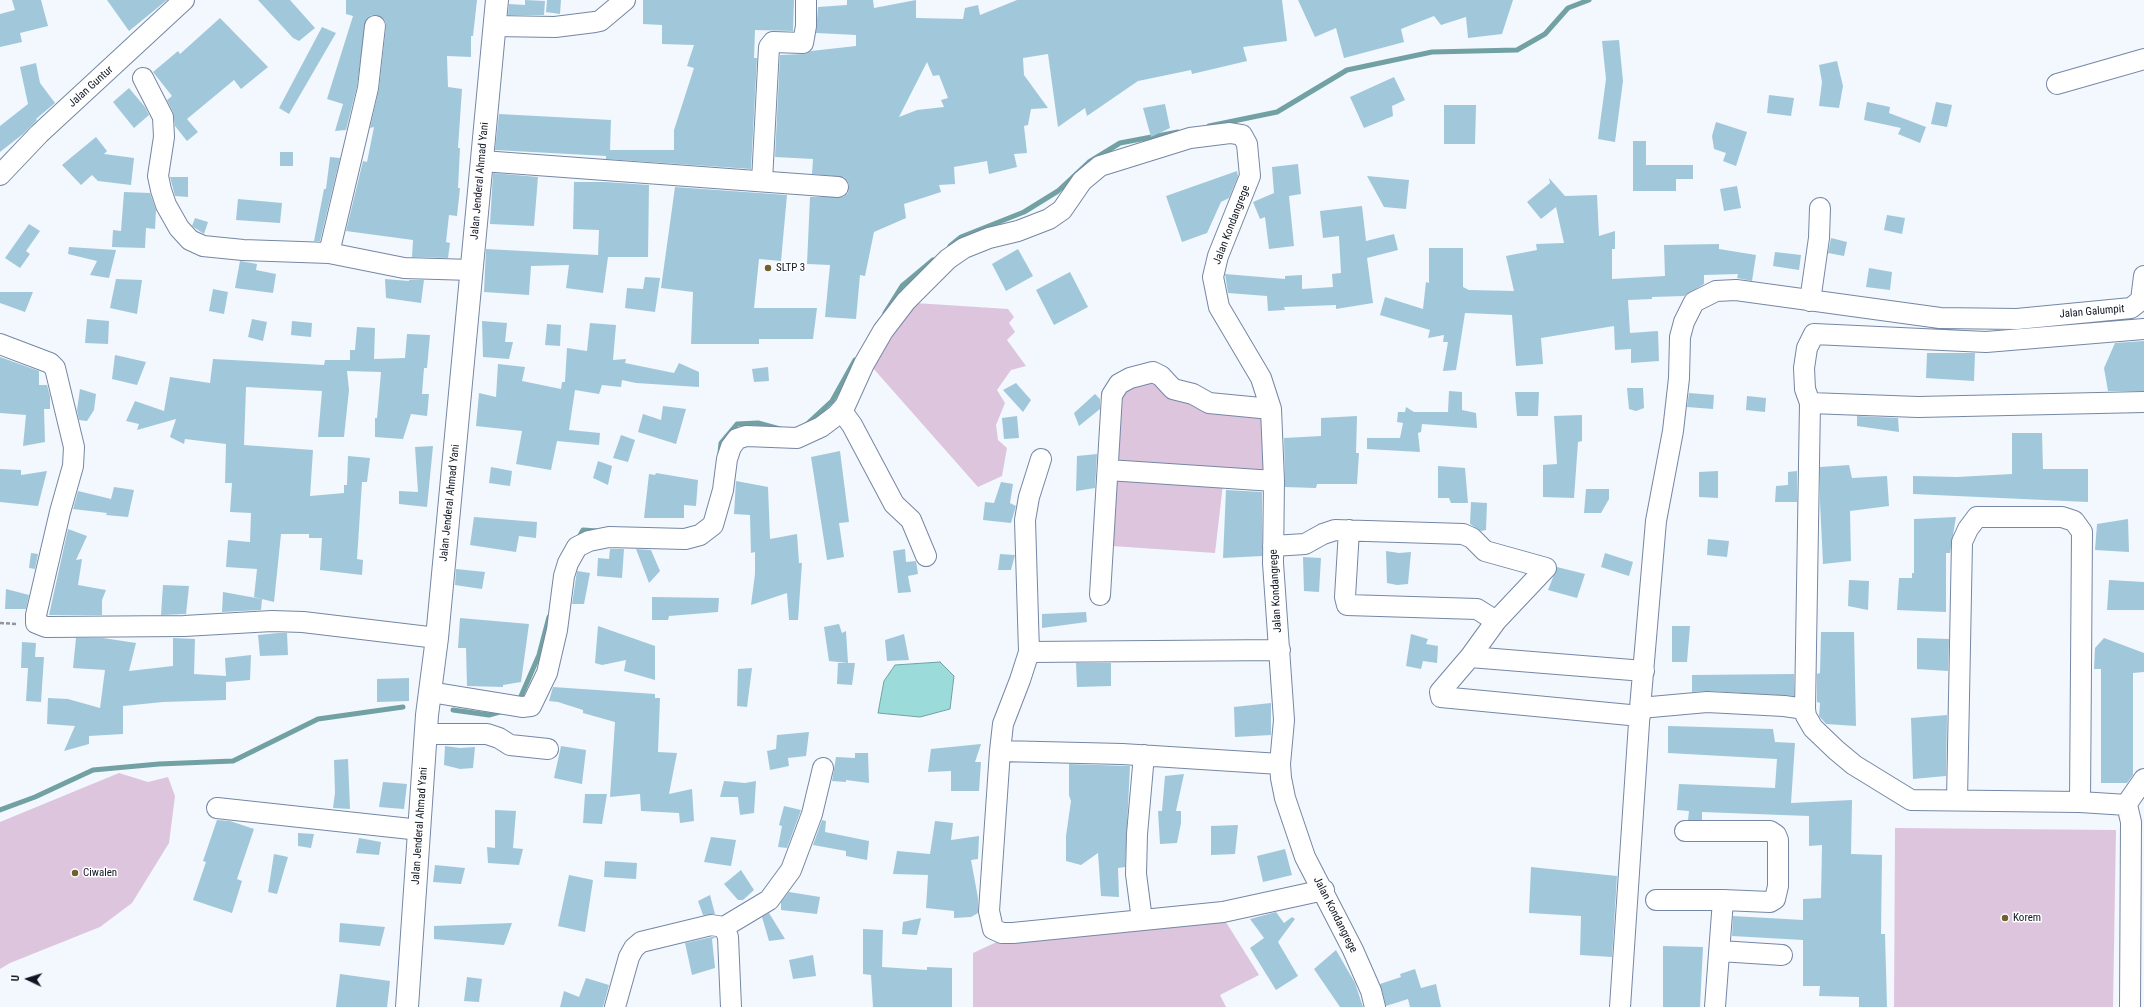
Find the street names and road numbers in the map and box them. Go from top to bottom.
street label: Jalan Guntur [66,64,116,110]
street label: Jalan Jenderal Ahmad Yani [468,122,492,240]
street label: Jalan Kondangrege [1211,184,1253,266]
street label: Jalan Galumpit [2059,303,2125,321]
street label: Jalan Jenderal Ahmad Yani [437,444,463,562]
street label: Jalan Kondangrege [1267,549,1285,633]
street label: Jalan Jenderal Ahmad Yani [409,767,431,885]
street label: Jalan Kondangrege [1310,875,1360,955]

